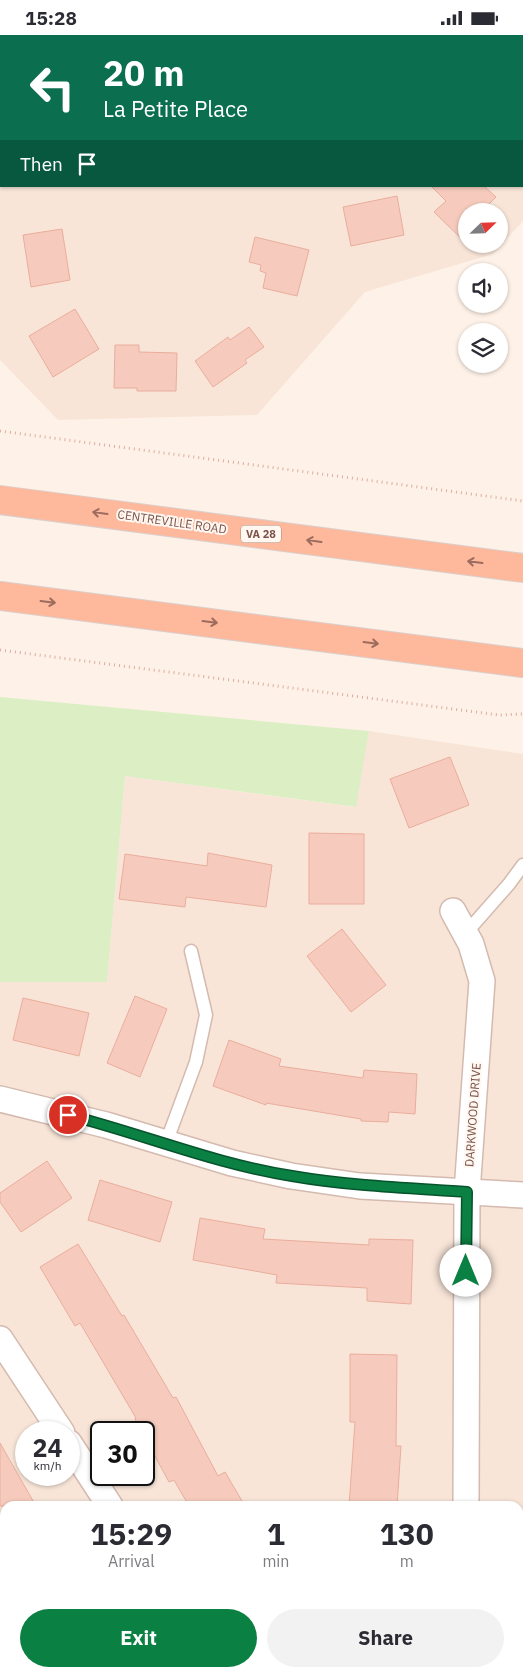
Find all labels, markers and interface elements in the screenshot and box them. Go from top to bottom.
text: 15:28 [25,6,77,30]
text: 20 m [103,50,185,96]
icon: left [20,55,85,120]
text: La Petite Place [103,94,248,123]
icon: arrive [73,150,101,178]
text: Then [20,152,63,176]
north arrow [458,203,508,253]
map controls [458,203,508,373]
button: sound [458,263,508,313]
button: layers [458,323,508,373]
street label: CENTREVILLE ROAD [117,506,228,537]
one-way arrow [93,508,109,518]
road number: VA 28 [241,525,281,543]
one-way arrow [306,536,322,546]
one-way arrow [467,557,483,567]
one-way arrow [40,597,56,607]
one-way arrow [201,617,217,627]
one-way arrow [362,638,378,648]
street label: DARKWOOD DRIVE [461,1062,484,1167]
pin [47,1094,89,1136]
icon: arrive [54,1101,82,1129]
position arrow [439,1244,491,1296]
speed limit sign: 30 [90,1421,155,1486]
text: 24 [32,1431,63,1464]
text: km/h [33,1458,62,1473]
text: 15:29 [90,1514,172,1553]
text: 1 [267,1514,285,1553]
text: 130 [380,1514,434,1553]
text: Arrival [108,1551,155,1571]
text: min [262,1551,289,1571]
text: m [400,1551,414,1571]
button: Exit [20,1609,257,1667]
button: Share [267,1609,504,1667]

